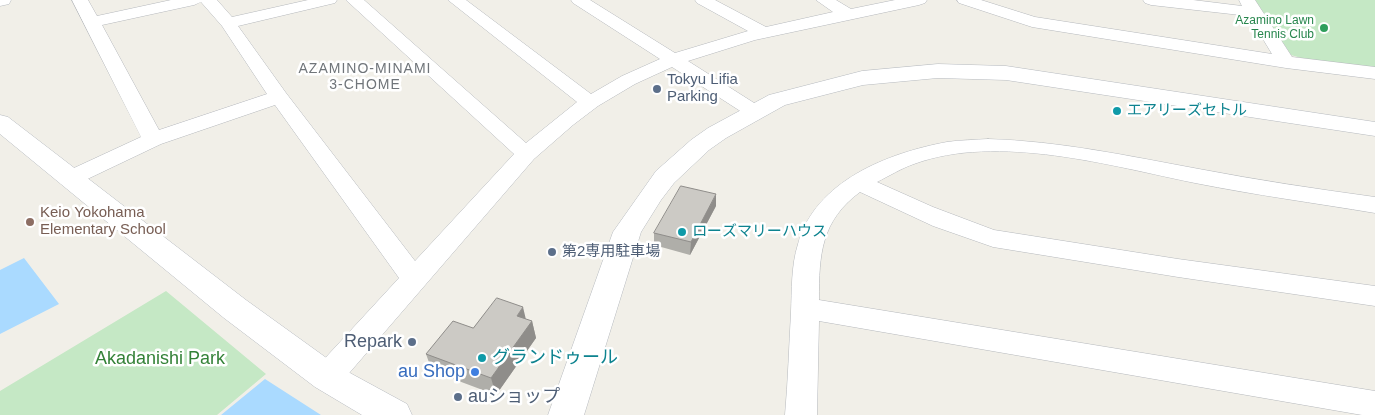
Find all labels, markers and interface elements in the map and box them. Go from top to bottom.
place label: Azamino Lawn Tennis Club [1235,14,1314,42]
marker: Azamino Lawn Tennis Club [1318,22,1330,34]
district label: AZAMINO-MINAMI 3-CHOME [297,61,433,94]
place label: Tokyu Lifia Parking [667,71,738,106]
marker: Tokyu Lifia Parking [651,83,663,95]
place label: エアリーズセトル [1127,102,1247,120]
marker: エアリーズセトル [1111,105,1123,117]
place label: Keio Yokohama Elementary School [40,204,166,239]
marker: Keio Yokohama Elementary School [24,216,36,228]
place label: ローズマリーハウス [692,223,827,241]
marker: ローズマリーハウス [676,226,688,238]
place label: 第2専用駐車場 [562,243,660,261]
marker: 第2専用駐車場 [546,246,558,258]
place label: Repark [344,331,402,353]
marker: Repark [406,336,418,348]
place label: グランドゥール [492,347,618,369]
park label: Akadanishi Park [95,348,225,370]
marker: グランドゥール [476,352,488,364]
place label: au Shop [398,361,465,383]
marker: au Shop [469,366,481,378]
place label: auショップ [468,386,560,408]
marker: auショップ [452,391,464,403]

